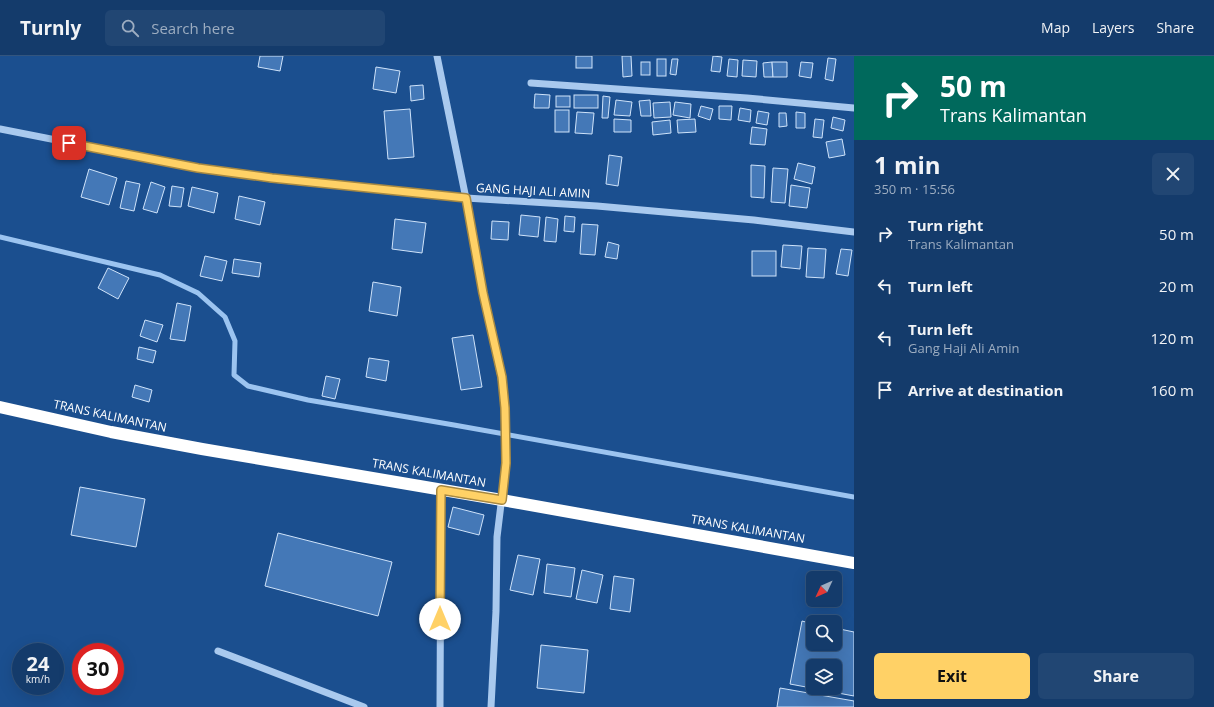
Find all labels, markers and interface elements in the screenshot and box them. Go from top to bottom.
search box [105,10,385,46]
text: Turnly [20,15,81,41]
icon: search [119,17,141,39]
text: Search here [151,18,235,38]
text: Map [1041,18,1070,37]
text: Layers [1092,18,1134,37]
text: Share [1156,18,1194,37]
text: 50 m [940,67,1007,105]
icon: right [874,72,926,124]
text: Trans Kalimantan [940,103,1087,127]
pin [52,126,86,160]
icon: arrive [58,132,80,154]
text: 1 min [874,148,941,181]
button: close [1152,153,1194,195]
street label: GANG HAJI ALI AMIN [475,179,591,202]
text: 350 m · 15:56 [874,180,955,198]
text: Turn right [908,215,983,235]
icon: right [874,223,896,245]
text: 50 m [1159,224,1194,244]
text: Trans Kalimantan [908,235,1014,253]
icon: left [874,275,896,297]
text: Turn left [908,276,973,296]
text: 20 m [1159,276,1194,296]
text: Turn left [908,319,973,339]
icon: left [874,327,896,349]
text: 120 m [1150,328,1194,348]
text: Gang Haji Ali Amin [908,339,1020,357]
icon: arrive [874,379,896,401]
text: Arrive at destination [908,380,1063,400]
text: 160 m [1150,380,1194,400]
street label: TRANS KALIMANTAN [52,395,168,436]
street label: TRANS KALIMANTAN [371,454,487,491]
street label: TRANS KALIMANTAN [690,510,806,547]
north arrow [806,571,842,607]
map controls [806,571,842,695]
position arrow [419,598,461,640]
button: search [806,615,842,651]
speed limit sign: 30 [72,643,124,695]
text: 24 [27,650,49,677]
button: Exit [874,653,1030,699]
button: Share [1038,653,1194,699]
button: layers [806,659,842,695]
text: km/h [26,672,50,686]

